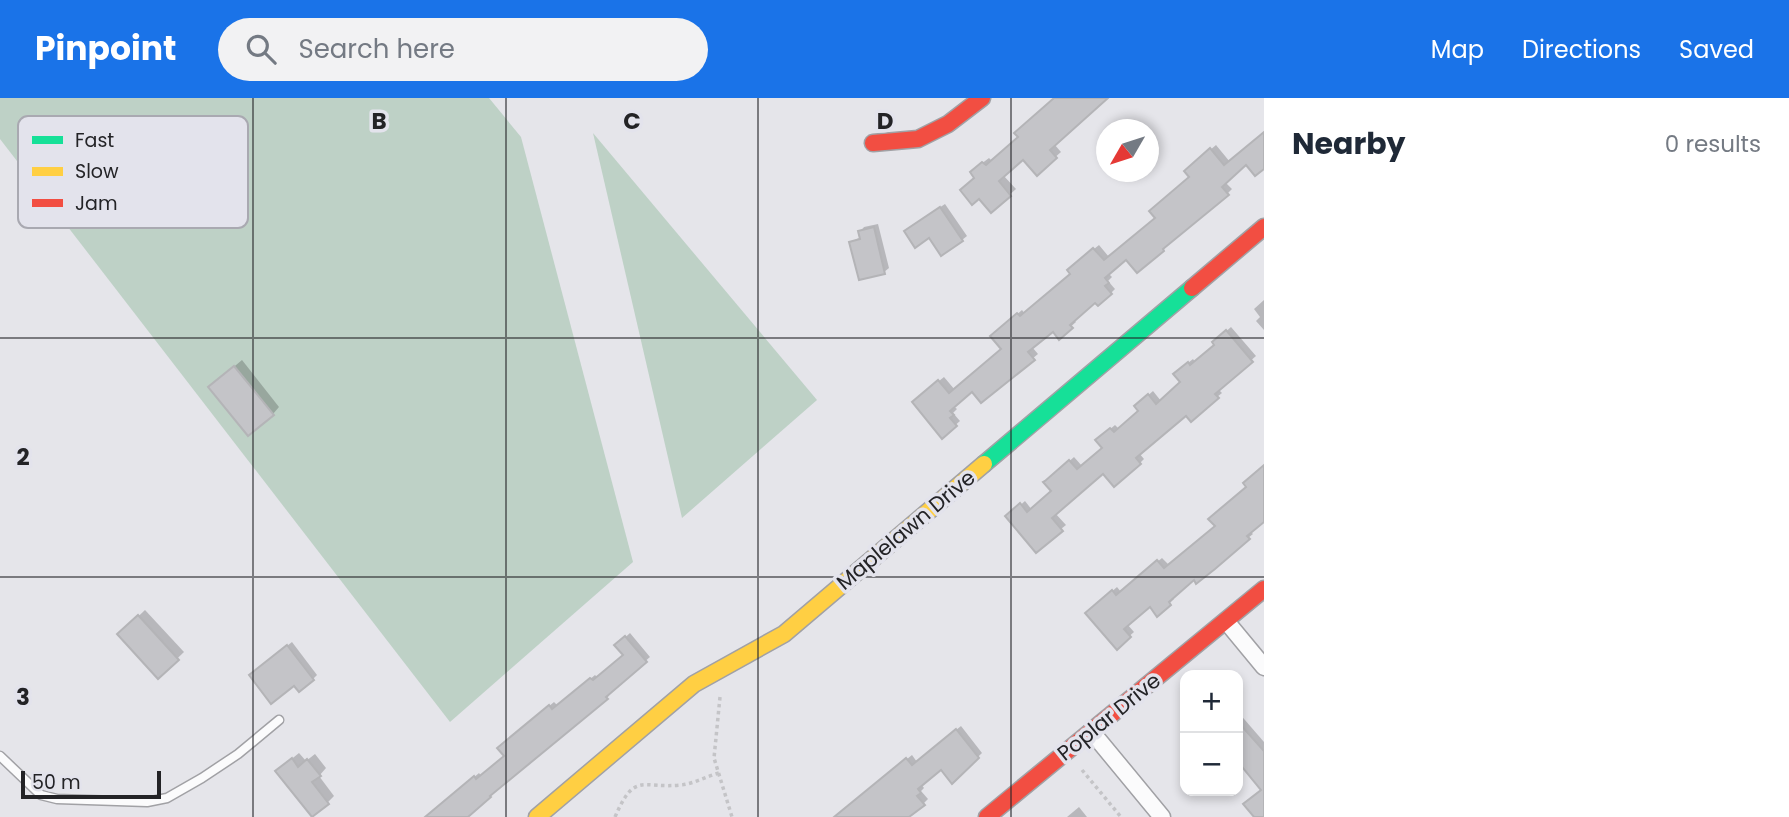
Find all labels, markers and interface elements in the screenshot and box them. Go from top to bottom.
search box [218,18,708,81]
text: Pinpoint [35,25,176,72]
icon: search [242,30,280,68]
text: Search here [298,31,455,67]
text: Map [1431,33,1484,66]
text: Directions [1522,33,1641,66]
text: Saved [1679,33,1754,66]
text: B [371,105,387,137]
text: C [623,105,641,137]
text: D [877,105,893,137]
legend [18,116,248,228]
north arrow [1096,119,1159,182]
text: Nearby [1292,122,1406,165]
text: Fast [75,127,114,154]
text: 0 results [1665,128,1761,160]
text: Slow [75,158,119,185]
text: Jam [75,190,117,217]
text: 2 [16,441,30,473]
street label: Maplelawn Drive [830,463,981,596]
street label: Poplar Drive [1051,666,1166,767]
map controls [1180,670,1243,796]
button: + [1180,670,1243,733]
text: 3 [16,681,30,713]
button: − [1180,733,1243,796]
scale bar [21,768,161,800]
text: 50 m [32,769,81,796]

